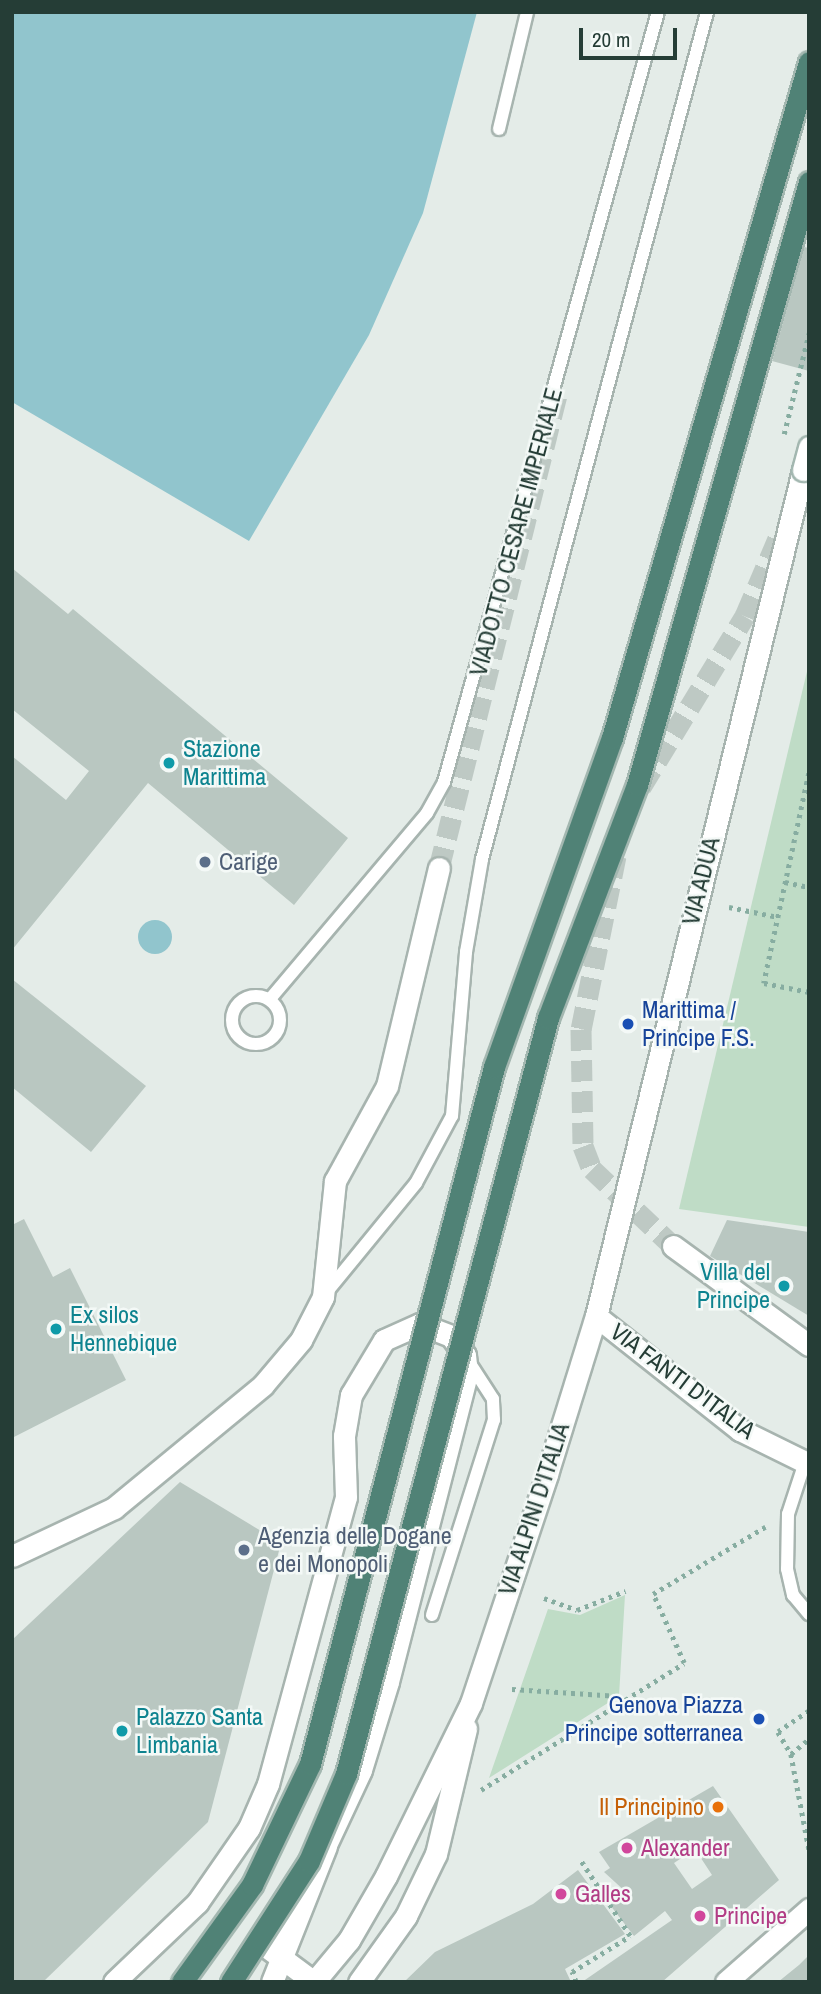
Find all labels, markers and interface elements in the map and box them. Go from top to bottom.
scale bar [583,14,681,58]
text: 20 m [592,25,630,54]
street label: VIADOTTO CESARE IMPERIALE [464,385,568,679]
place label: Stazione Marittima [183,735,266,791]
marker: Stazione Marittima [161,755,177,771]
street label: VIA ADUA [676,833,726,929]
place label: Carige [219,848,278,876]
marker: Carige [197,854,213,870]
place label: Marittima / Principe F.S. [642,996,755,1052]
marker: Marittima / Principe F.S. [620,1016,636,1032]
place label: Villa del Principe [697,1258,770,1314]
marker: Villa del Principe [776,1278,792,1294]
place label: Ex silos Hennebique [70,1301,177,1357]
street label: VIA FANTI D'ITALIA [604,1317,762,1445]
marker: Ex silos Hennebique [48,1321,64,1337]
street label: VIA ALPINI D'ITALIA [492,1418,576,1600]
place label: Agenzia delle Dogane e dei Monopoli [258,1522,452,1578]
marker: Agenzia delle Dogane e dei Monopoli [236,1542,252,1558]
place label: Genova Piazza Principe sotterranea [565,1691,743,1747]
place label: Palazzo Santa Limbania [136,1703,263,1759]
marker: Genova Piazza Principe sotterranea [749,1709,769,1729]
marker: Palazzo Santa Limbania [114,1723,130,1739]
place label: Il Principino [599,1793,704,1821]
marker: Il Principino [710,1799,726,1815]
place label: Alexander [641,1834,730,1862]
marker: Alexander [619,1840,635,1856]
place label: Galles [575,1880,631,1908]
marker: Galles [553,1886,569,1902]
place label: Principe [714,1902,787,1930]
marker: Principe [692,1908,708,1924]

